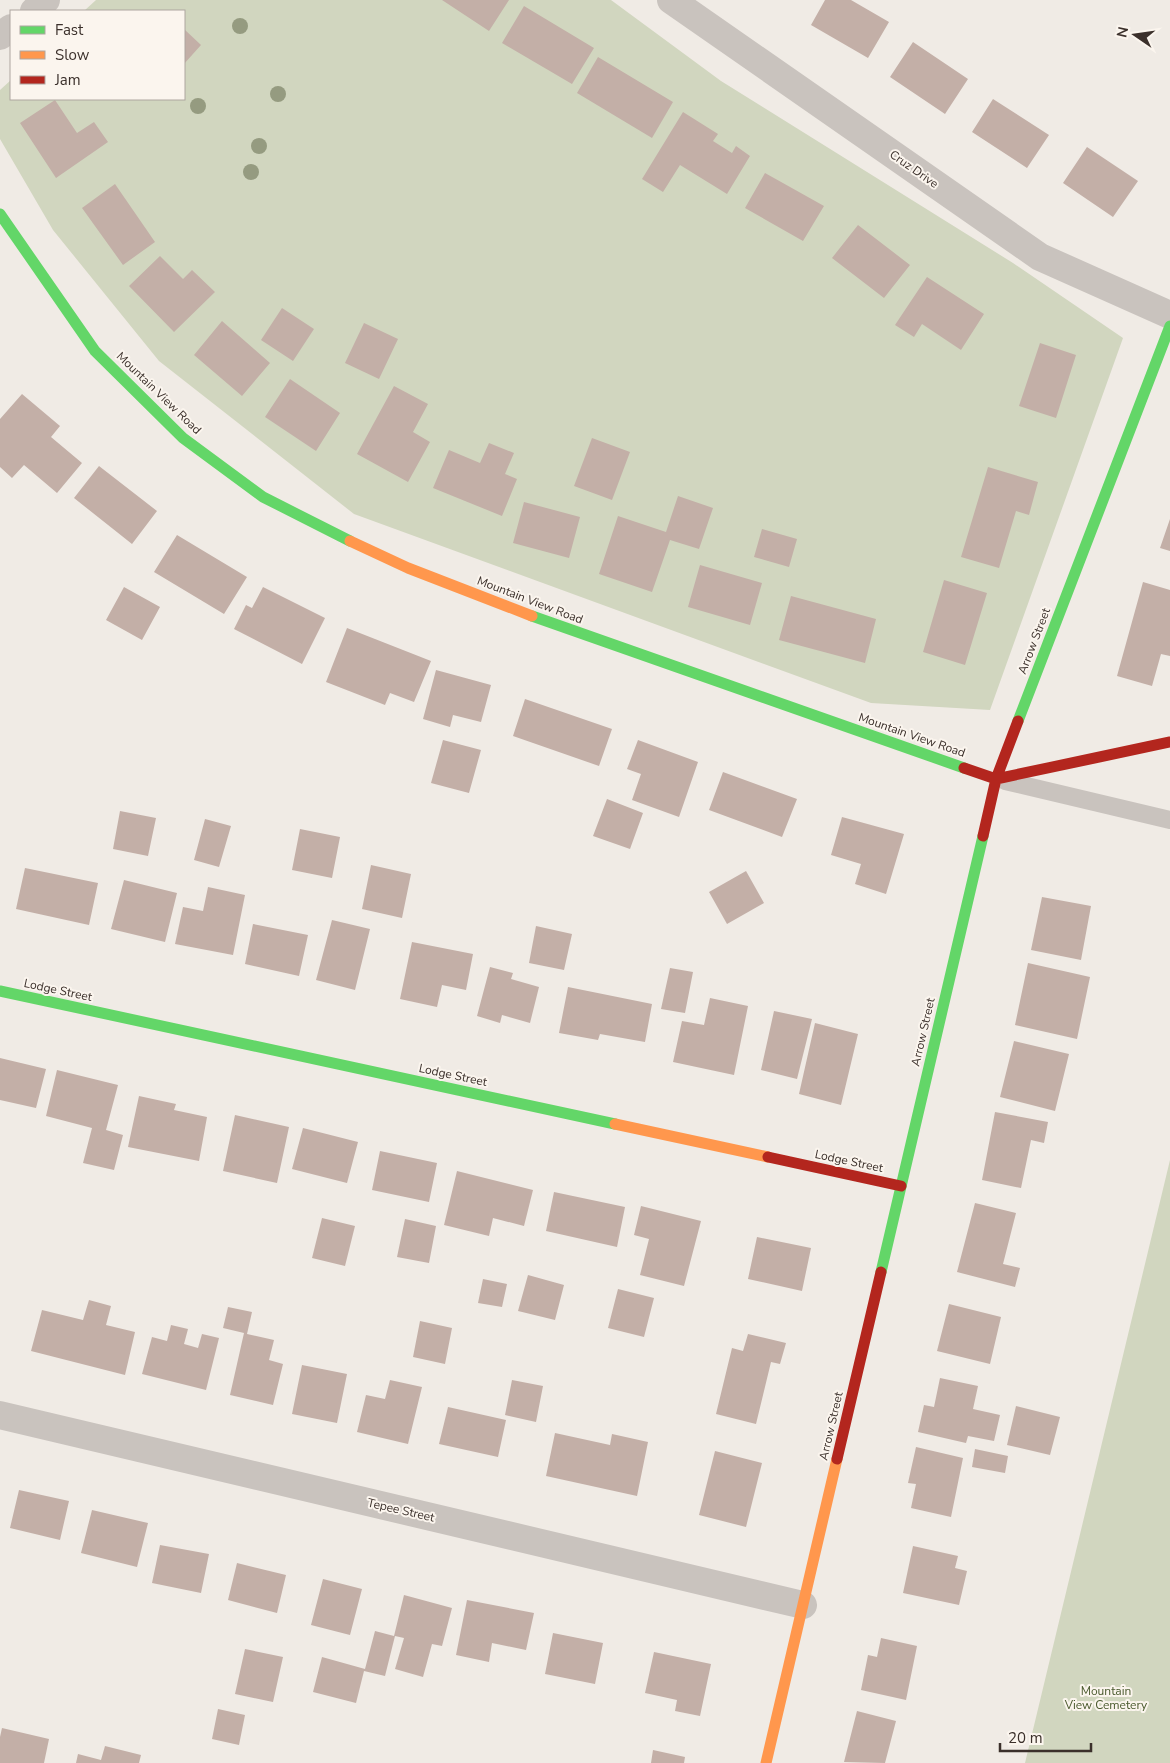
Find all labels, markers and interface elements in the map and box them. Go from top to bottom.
legend [10,10,185,100]
north arrow [1110,10,1160,60]
text: Fast [55,20,84,40]
text: N [1112,25,1133,39]
text: Slow [55,45,90,65]
text: Jam [54,70,81,90]
street label: Cruz Drive [886,146,942,192]
street label: Mountain View Road [113,348,205,438]
street label: Mountain View Road [475,572,585,628]
street label: Arrow Street [1014,605,1054,676]
street label: Mountain View Road [856,709,968,761]
street label: Lodge Street [22,975,94,1005]
street label: Arrow Street [907,995,939,1068]
street label: Lodge Street [417,1060,489,1090]
street label: Lodge Street [813,1146,885,1176]
street label: Arrow Street [815,1389,847,1462]
street label: Tepee Street [366,1495,437,1526]
park label: Mountain View Cemetery [1064,1683,1148,1713]
scale bar [1000,1720,1091,1752]
text: 20 m [1008,1728,1043,1748]

